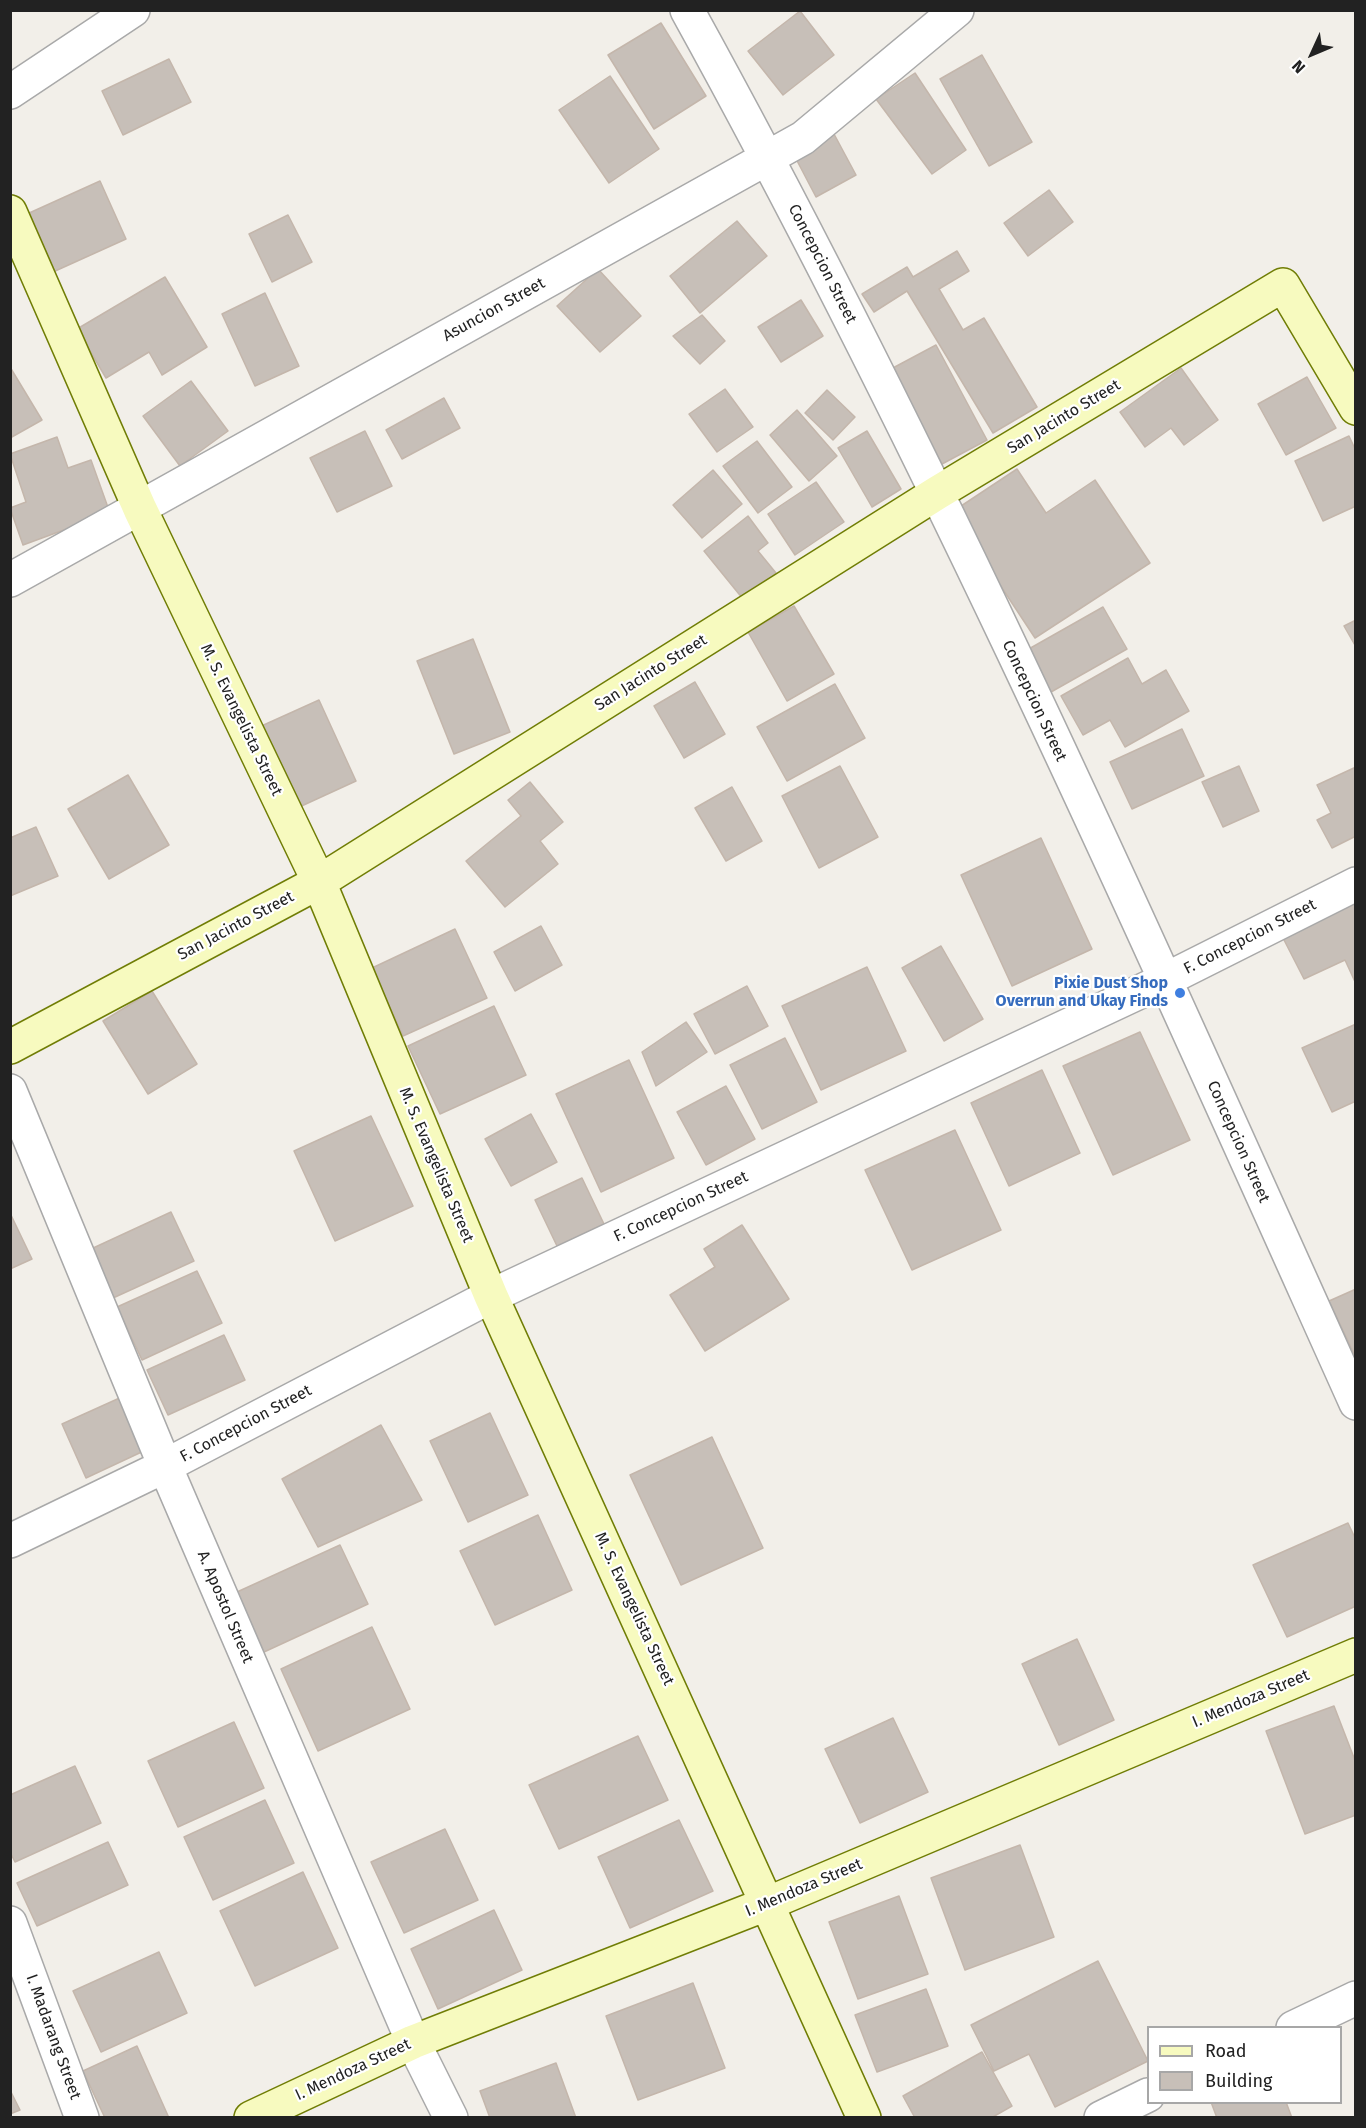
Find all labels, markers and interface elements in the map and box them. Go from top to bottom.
north arrow [1282,24,1342,84]
text: N [1288,56,1309,77]
street label: Concepcion Street [784,201,860,327]
street label: Asuncion Street [440,274,548,346]
street label: San Jacinto Street [1004,376,1124,458]
street label: San Jacinto Street [591,631,711,715]
street label: Concepcion Street [998,637,1070,765]
street label: M. S. Evangelista Street [196,641,286,799]
street label: San Jacinto Street [175,887,297,965]
street label: F. Concepcion Street [1181,895,1319,979]
place label: Pixie Dust Shop Overrun and Ukay Finds [996,974,1168,1012]
marker: Pixie Dust Shop Overrun and Ukay Finds [1173,986,1187,1000]
street label: Concepcion Street [1202,1078,1274,1206]
street label: M. S. Evangelista Street [395,1085,477,1245]
street label: F. Concepcion Street [611,1167,751,1247]
street label: F. Concepcion Street [177,1381,315,1467]
street label: M. S. Evangelista Street [590,1529,678,1689]
street label: A. Apostol Street [193,1548,257,1666]
street label: I. Mendoza Street [1190,1666,1312,1732]
street label: I. Mendoza Street [743,1855,865,1921]
street label: I. Madarang Street [21,1972,85,2102]
legend [1147,2026,1342,2104]
street label: I. Mendoza Street [292,2035,414,2105]
text: Road [1205,2040,1247,2062]
text: Building [1205,2070,1272,2092]

